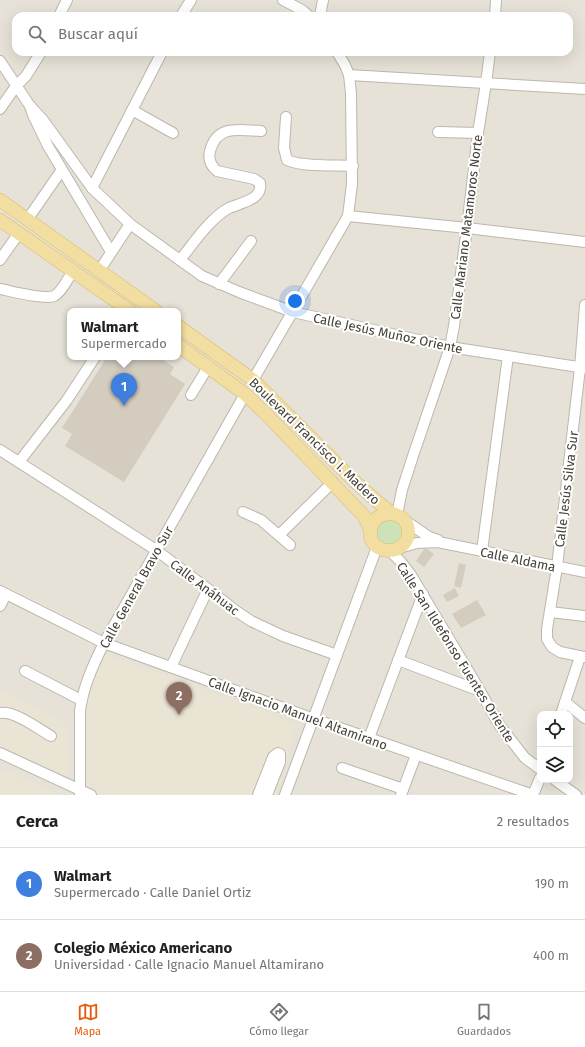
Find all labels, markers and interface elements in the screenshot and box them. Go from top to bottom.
search box [12,12,573,56]
icon: search [26,23,48,45]
text: Buscar aquí [58,25,138,43]
street label: Calle Mariano Matamoros Norte [448,134,485,320]
your location [285,291,305,311]
popup [67,308,181,360]
street label: Calle Jesús Muñoz Oriente [312,310,464,357]
text: Walmart [81,318,139,336]
text: Supermercado [81,336,167,351]
pin: 1 [111,373,137,406]
street label: Boulevard Francisco I. Madero [246,375,383,508]
street label: Calle Jesús Silva Sur [552,430,581,548]
street label: Calle General Bravo Sur [97,524,176,651]
street label: Calle Aldama [479,544,557,575]
street label: Calle Anáhuac [167,556,242,618]
street label: Calle San Ildefonso Fuentes Oriente [394,559,517,745]
street label: Calle Ignacio Manuel Altamirano [206,674,390,753]
pin: 2 [166,682,192,715]
map controls [537,711,573,783]
button: locate [537,711,573,747]
button: layers [537,747,573,783]
text: Cerca [16,811,58,832]
text: 2 resultados [497,814,569,829]
text: Walmart [54,867,111,885]
text: 1 [26,876,32,891]
text: 190 m [535,876,569,891]
text: Supermercado · Calle Daniel Ortiz [54,885,251,900]
text: Colegio México Americano [54,939,232,957]
text: 2 [26,948,32,963]
text: 400 m [533,948,569,963]
text: Universidad · Calle Ignacio Manuel Altamirano [54,957,324,972]
tab: Mapa [74,1001,101,1038]
tab: Cómo llegar [249,1001,309,1038]
tab: Guardados [457,1001,511,1038]

